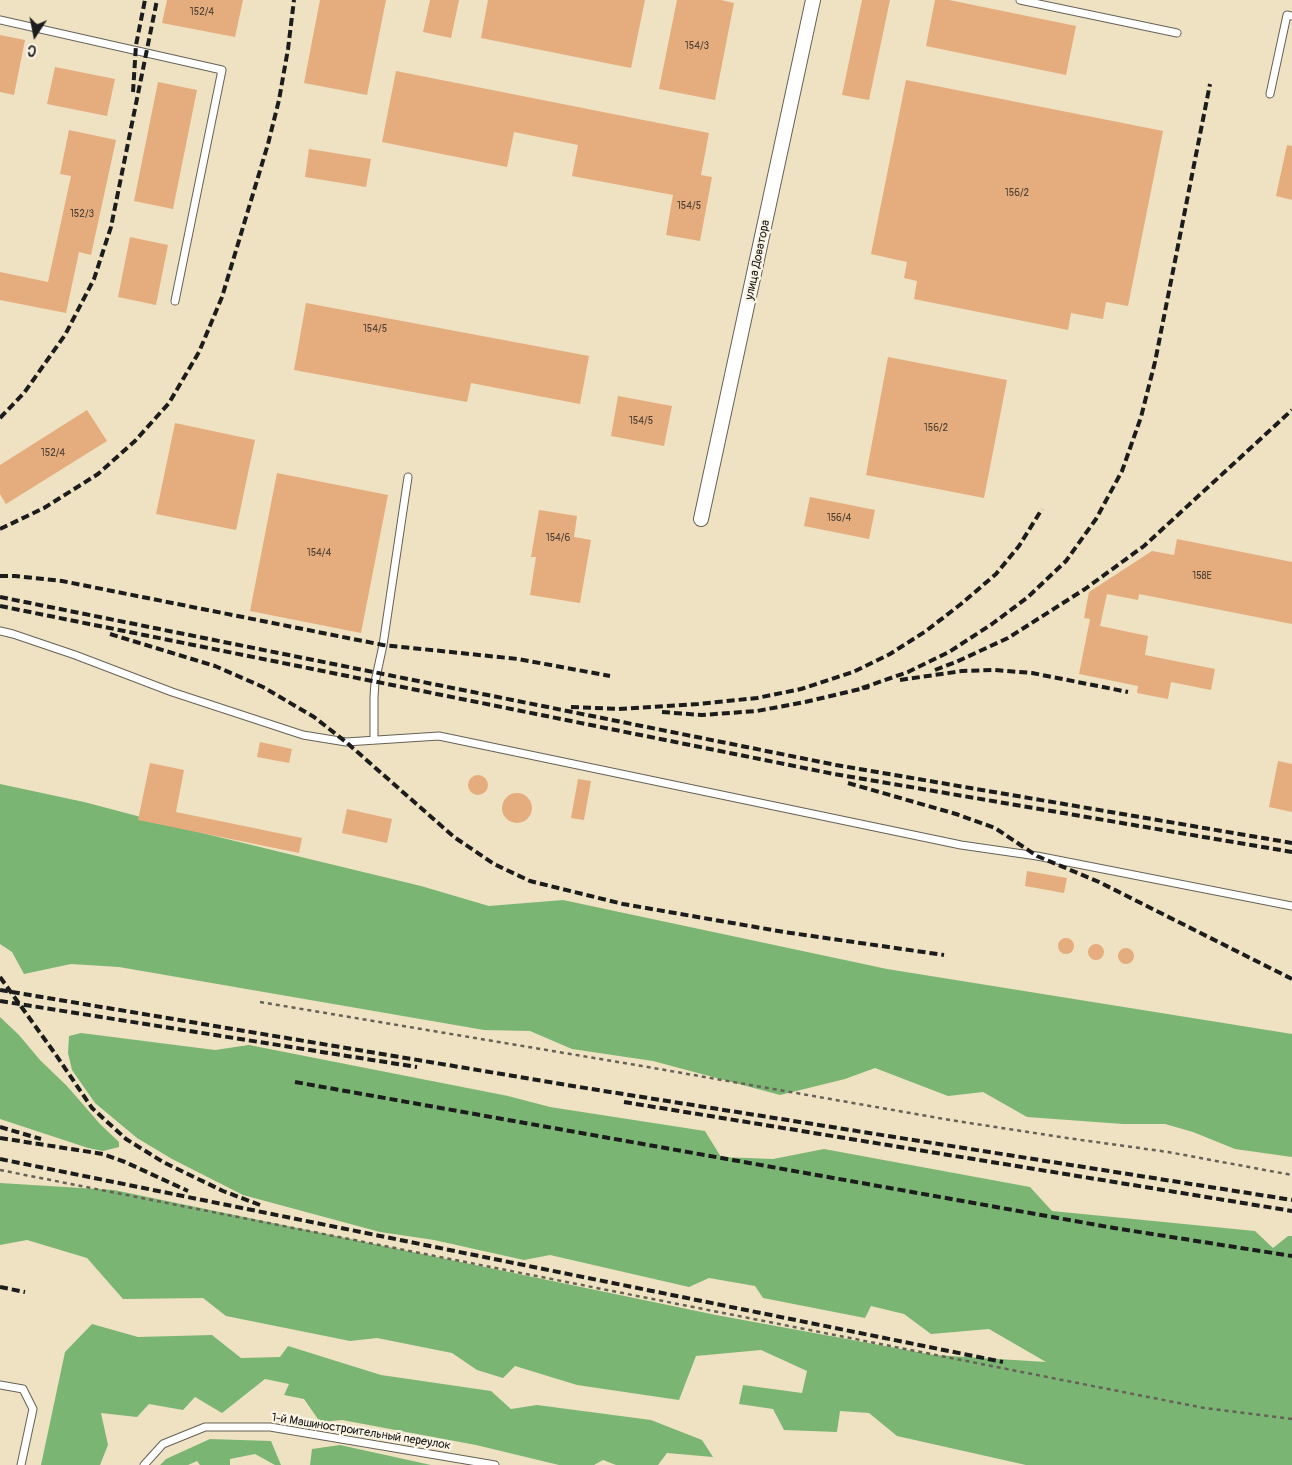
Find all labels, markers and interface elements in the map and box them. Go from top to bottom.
house number: 152/4 [190,6,214,18]
north arrow [10,10,60,60]
house number: 154/3 [685,40,709,52]
text: С [26,41,38,59]
house number: 156/2 [1005,187,1029,199]
house number: 154/5 [677,200,701,212]
house number: 152/3 [70,208,94,220]
street label: улица Доватора [743,219,773,301]
house number: 154/5 [363,323,387,335]
house number: 154/5 [629,415,653,427]
house number: 156/2 [924,422,948,434]
house number: 152/4 [41,447,65,459]
house number: 156/4 [827,512,851,524]
house number: 154/6 [546,532,570,544]
house number: 154/4 [307,547,331,559]
house number: 158Е [1192,570,1212,582]
street label: 1-й Машиностроительный переулок [270,1411,452,1453]

